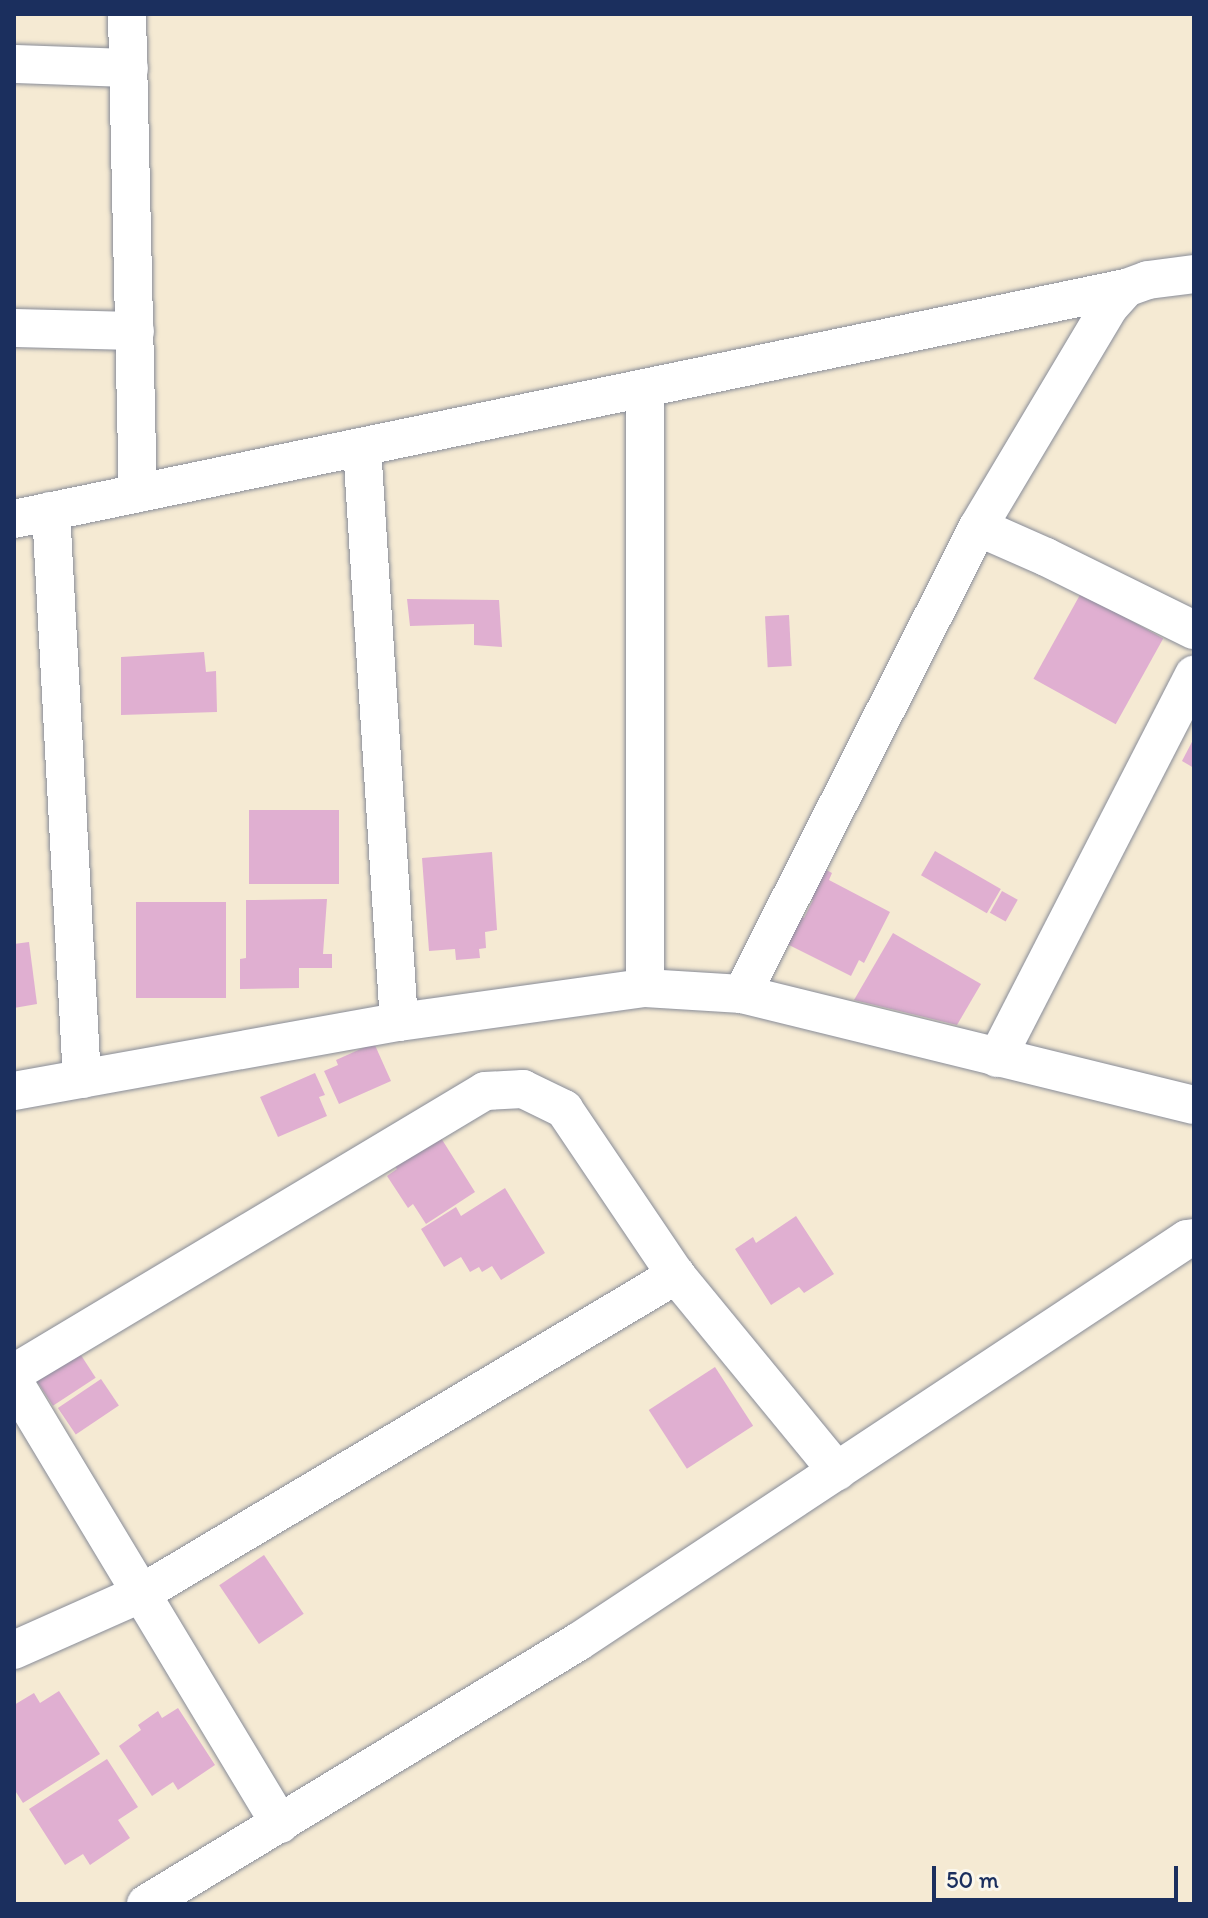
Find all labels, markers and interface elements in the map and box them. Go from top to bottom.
scale bar [936,1850,1182,1900]
text: 50 m [946,1865,999,1894]

